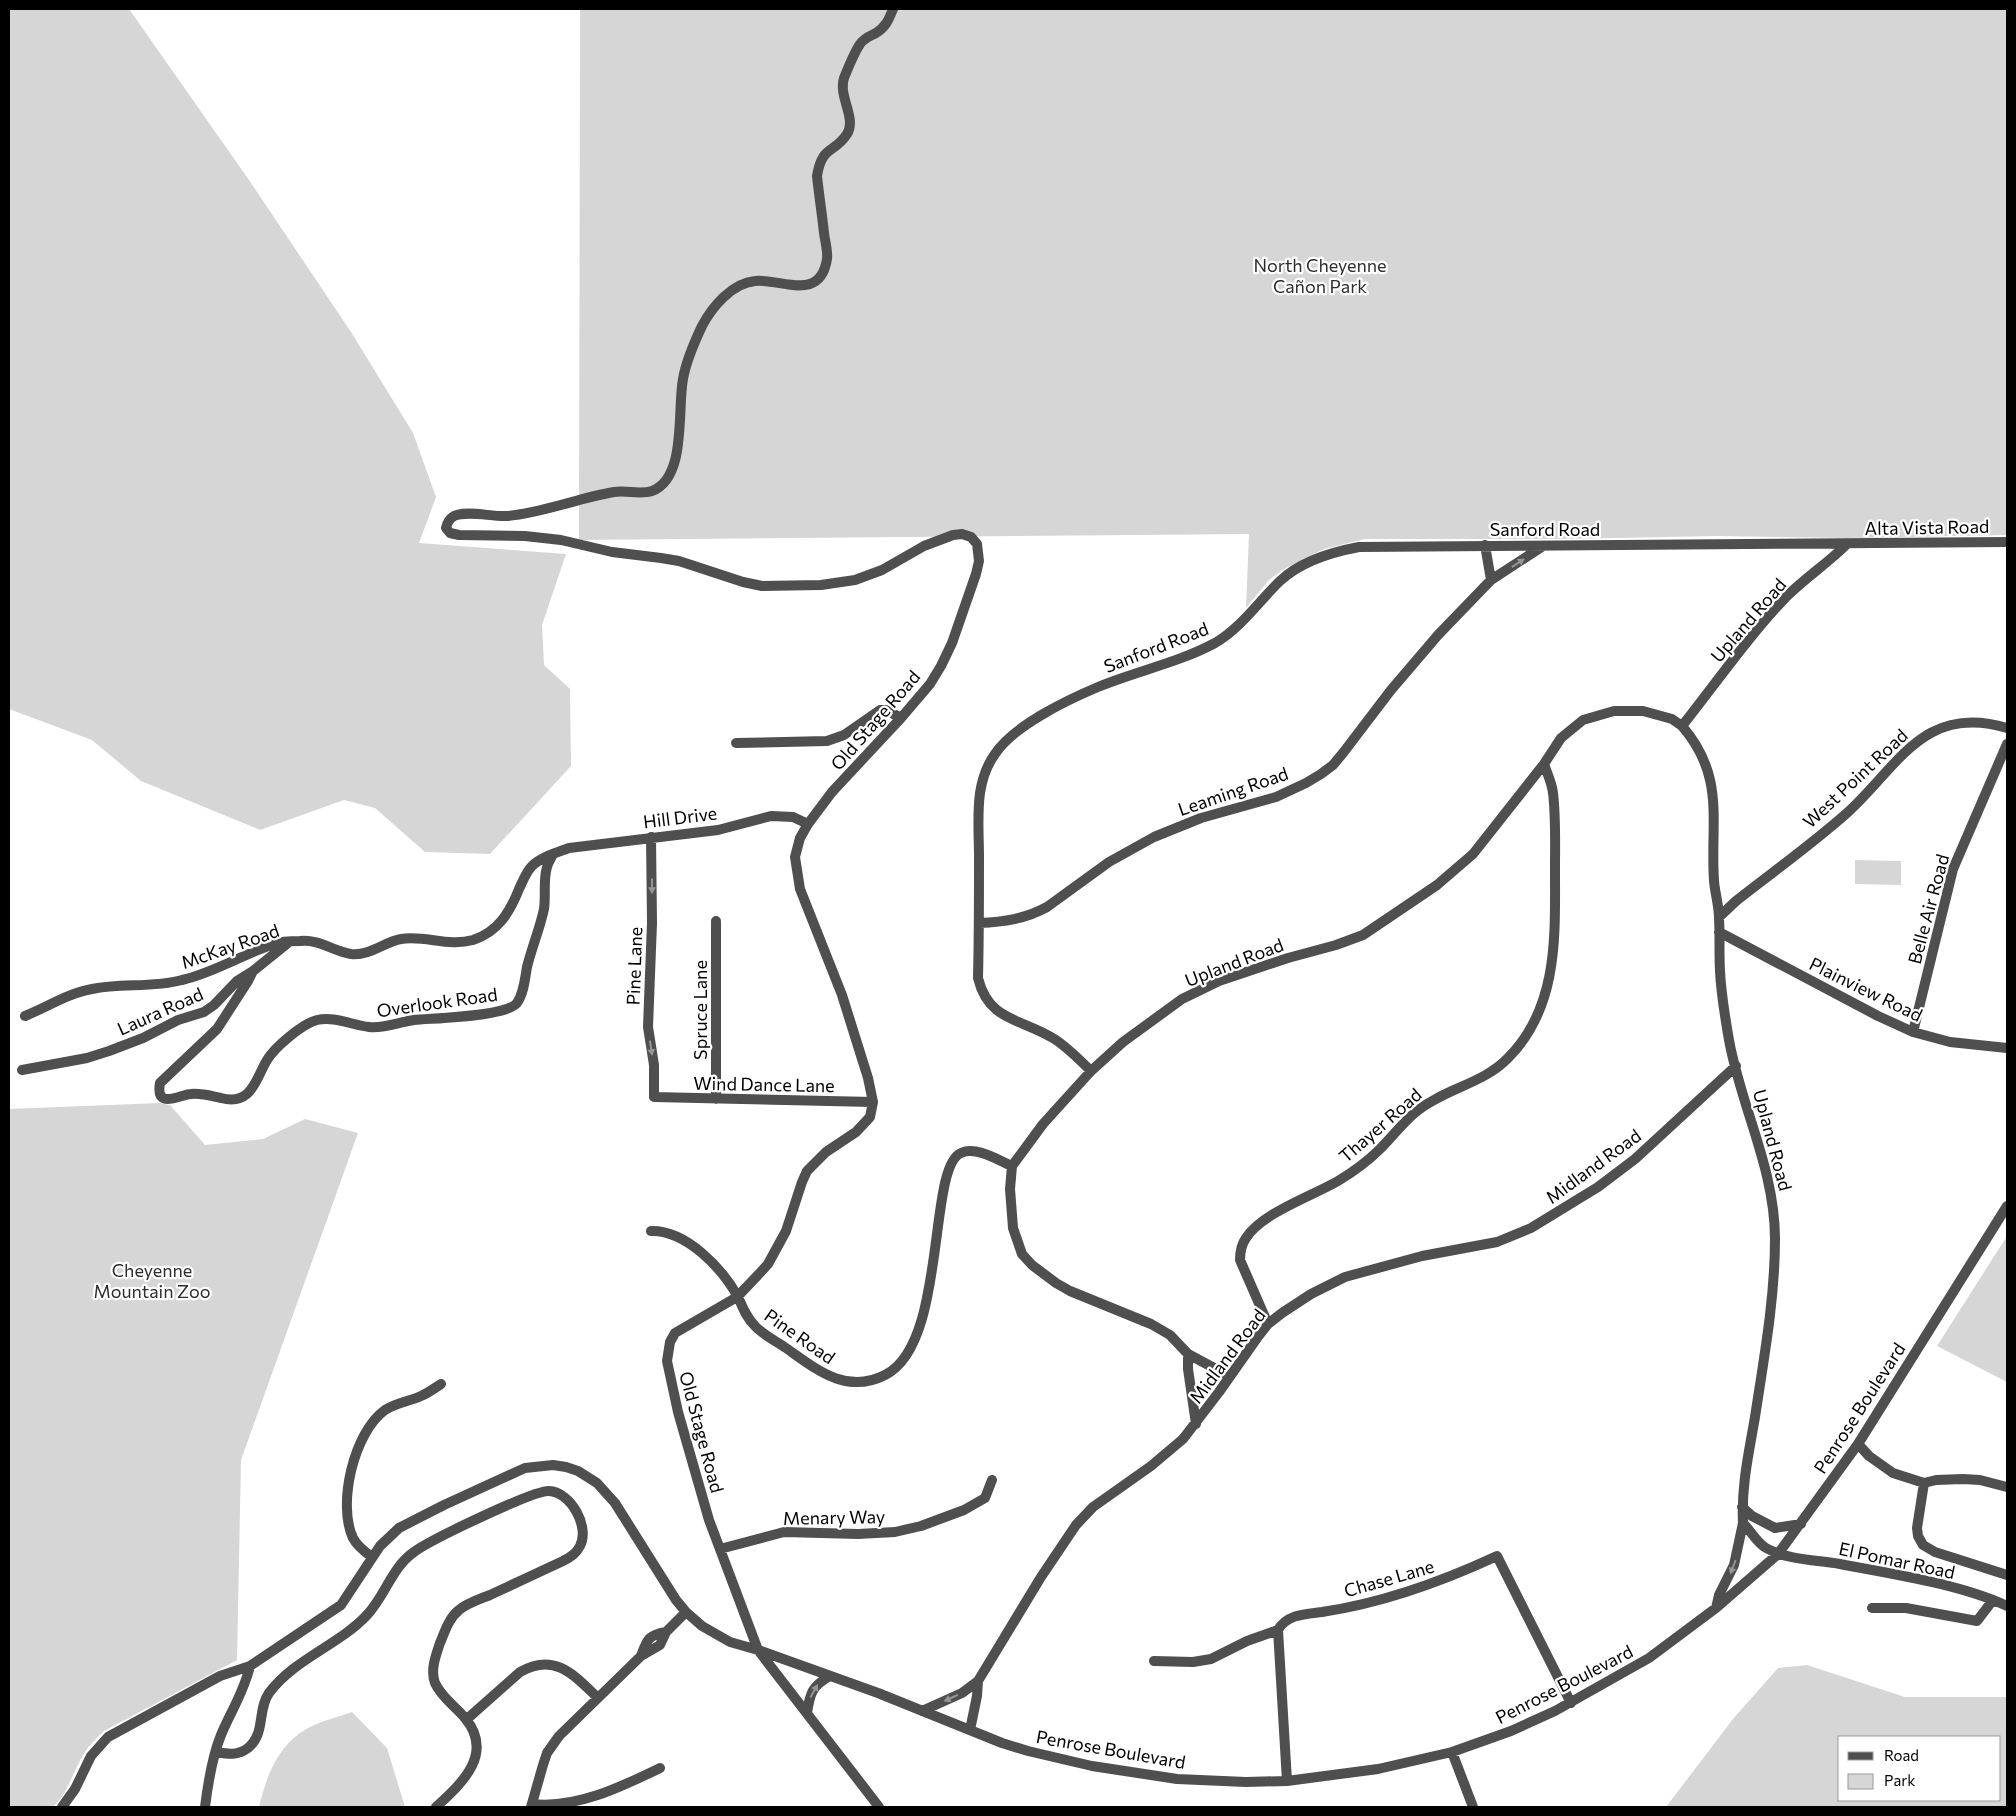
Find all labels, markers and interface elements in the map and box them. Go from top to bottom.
park label: North Cheyenne Cañon Park [1253,254,1387,297]
street label: Alta Vista Road [1864,515,1990,539]
street label: Sanford Road [1490,518,1600,540]
one-way arrow [1511,558,1524,568]
street label: Upland Road [1706,574,1790,666]
street label: Sanford Road [1100,617,1212,677]
street label: Old Stage Road [826,666,924,774]
street label: West Point Road [1798,724,1912,832]
street label: Leaming Road [1175,762,1291,820]
street label: Hill Drive [642,802,718,832]
street label: Belle Air Road [1903,852,1953,966]
one-way arrow [648,878,656,894]
street label: McKay Road [178,919,282,973]
street label: Pine Lane [622,926,646,1006]
street label: Upland Road [1182,933,1286,991]
street label: Plainview Road [1806,952,1926,1026]
street label: Spruce Lane [689,960,711,1060]
street label: Laura Road [114,982,206,1040]
street label: Overlook Road [375,983,499,1021]
one-way arrow [647,1040,655,1056]
street label: Wind Dance Lane [693,1072,835,1096]
street label: Thayer Road [1334,1083,1426,1167]
street label: Upland Road [1749,1087,1797,1193]
street label: Midland Road [1541,1124,1645,1208]
park label: Cheyenne Mountain Zoo [93,1259,211,1302]
street label: Pine Road [760,1304,840,1368]
street label: Midland Road [1184,1304,1270,1408]
street label: Penrose Boulevard [1809,1339,1909,1477]
street label: Old Stage Road [675,1369,729,1495]
street label: Menary Way [783,1505,885,1529]
street label: El Pomar Road [1837,1537,1957,1583]
street label: Chase Lane [1341,1555,1437,1601]
one-way arrow [1729,1560,1737,1575]
street label: Penrose Boulevard [1492,1640,1636,1728]
one-way arrow [810,1684,818,1699]
one-way arrow [944,1695,958,1703]
street label: Penrose Boulevard [1035,1725,1187,1773]
legend [1838,1736,2001,1801]
text: Road [1884,1746,1919,1764]
text: Park [1884,1771,1915,1789]

